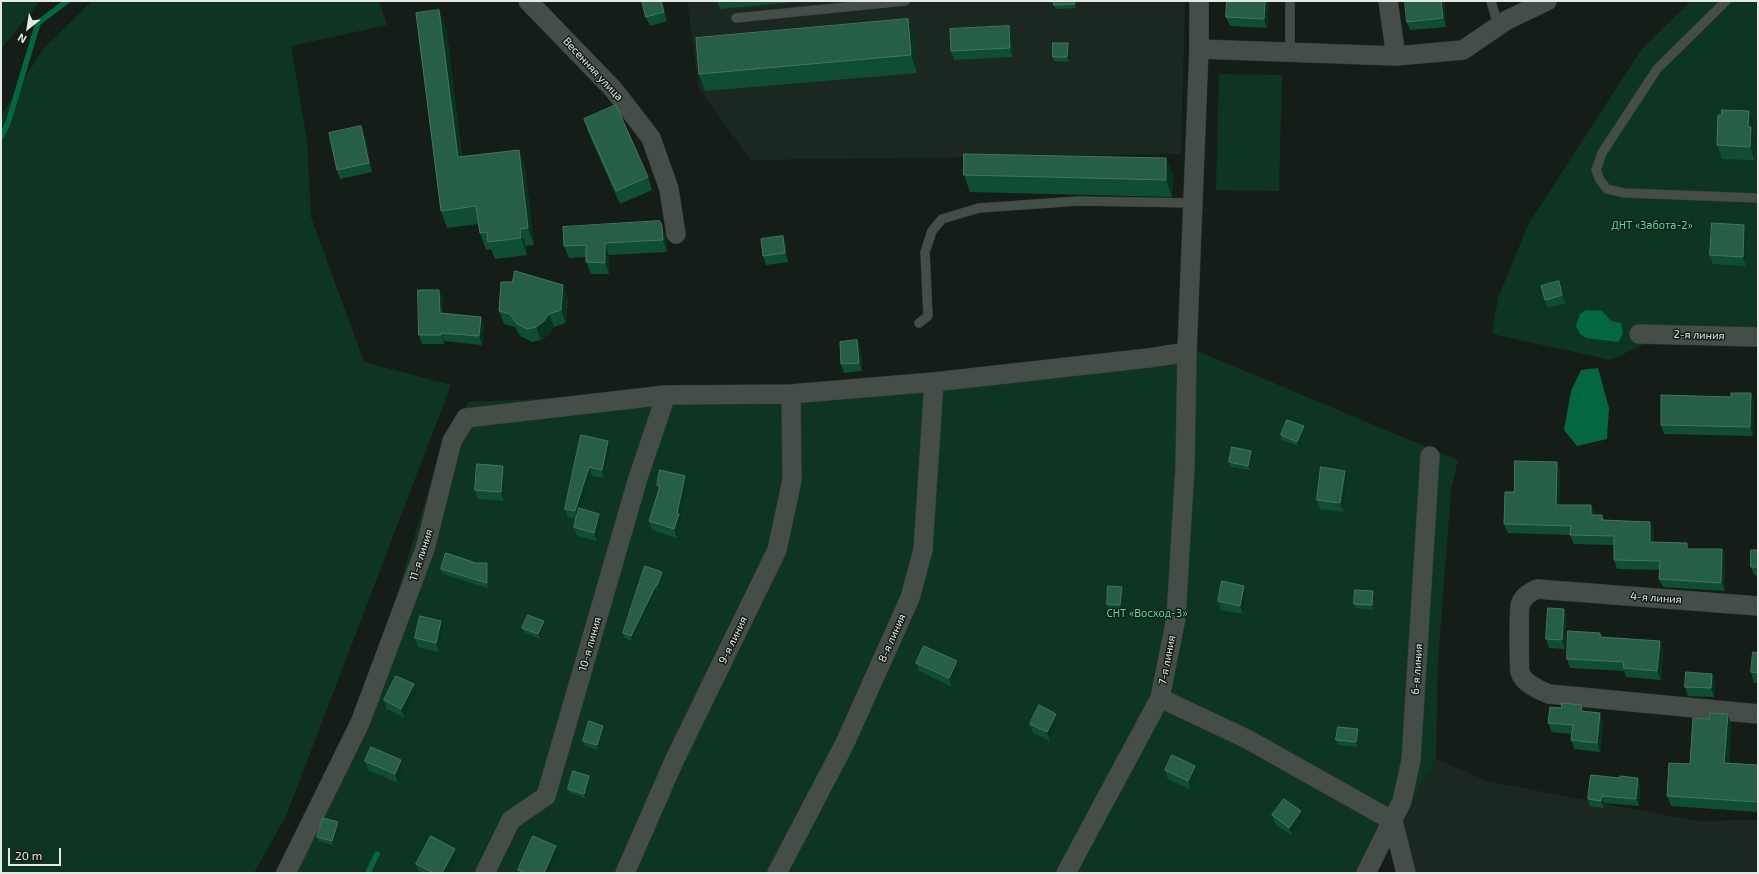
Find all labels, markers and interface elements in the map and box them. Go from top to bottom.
north arrow [8,8,48,48]
text: N [15,31,28,46]
street label: Весенняя улица [560,35,626,103]
park label: ДНТ «Забота-2» [1611,218,1693,232]
street label: 2-я линия [1673,328,1725,342]
street label: 11-я линия [406,527,436,583]
street label: 4-я линия [1630,590,1682,606]
park label: СНТ «Восход-3» [1106,606,1188,620]
street label: 8-я линия [875,612,909,664]
street label: 9-я линия [716,614,750,666]
street label: 10-я линия [576,615,604,673]
street label: 7-я линия [1156,634,1178,686]
street label: 6-я линия [1409,643,1425,695]
scale bar [10,840,63,866]
text: 20 m [15,848,42,862]

